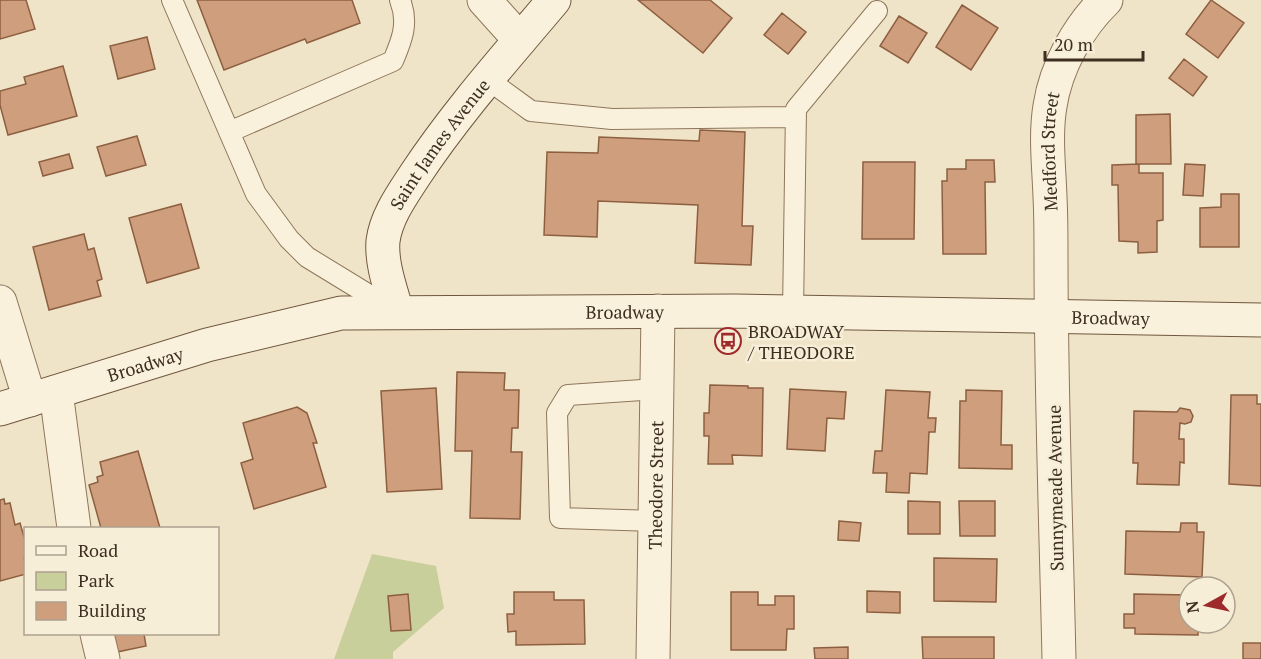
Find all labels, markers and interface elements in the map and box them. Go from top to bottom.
scale bar [1045,24,1142,62]
text: 20 m [1054,32,1094,56]
street label: Saint James Avenue [384,73,495,214]
street label: Medford Street [1035,89,1065,211]
street label: Broadway [585,299,665,324]
street label: Broadway [1071,305,1151,330]
place label: BROADWAY / THEODORE [747,319,855,364]
bus stop icon: BROADWAY / THEODORE [713,326,743,356]
street label: Broadway [104,341,187,387]
street label: Sunnymeade Avenue [1042,405,1068,571]
street label: Theodore Street [643,420,668,550]
legend [24,527,219,635]
text: Road [78,538,118,562]
text: Park [78,568,115,592]
north arrow [1177,575,1237,635]
text: Building [78,598,146,622]
text: N [1180,600,1204,615]

